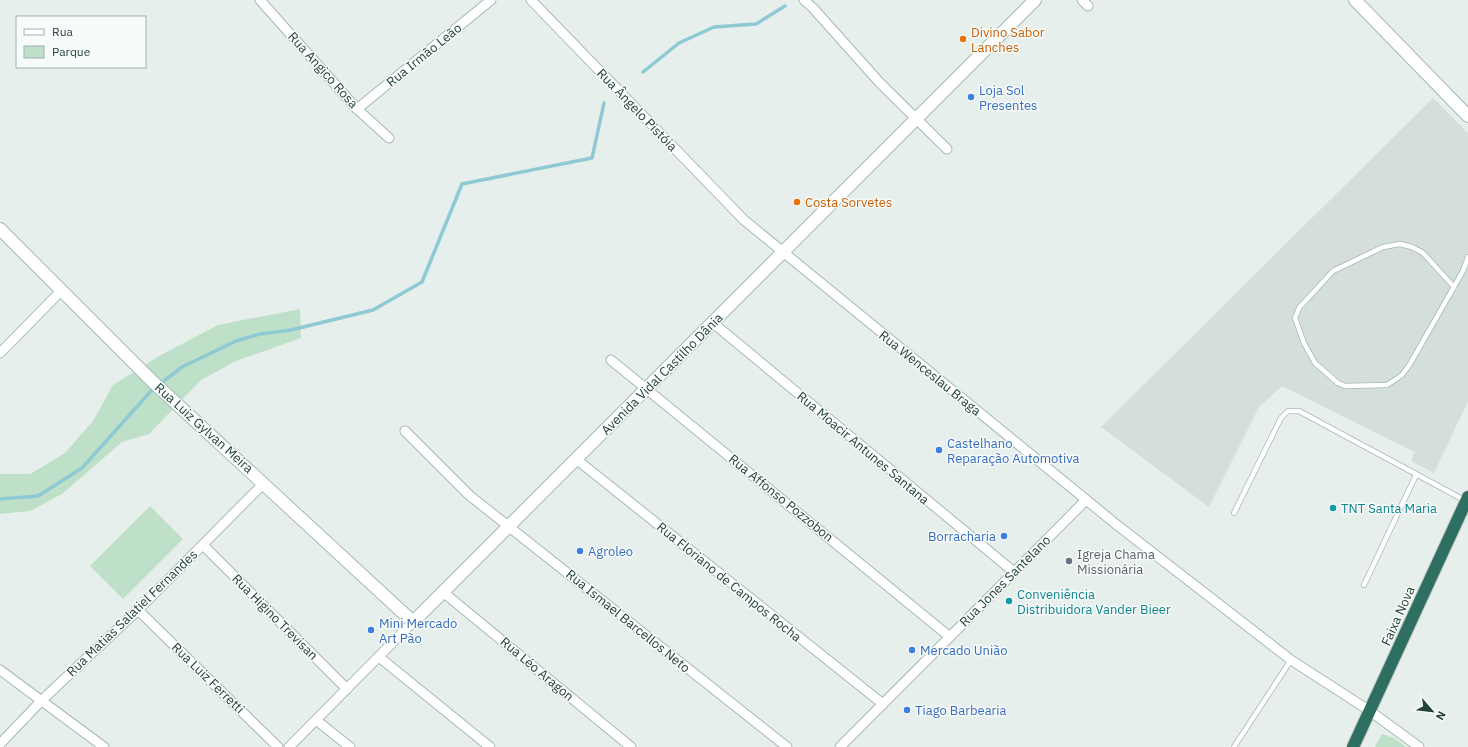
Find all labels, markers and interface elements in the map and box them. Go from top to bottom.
legend [16,16,146,68]
street label: Rua Irmão Leão [383,19,465,91]
text: Rua [52,24,73,39]
place label: Divino Sabor Lanches [971,24,1045,56]
street label: Rua Angico Rosa [284,28,362,112]
marker: Divino Sabor Lanches [958,34,968,44]
text: Parque [52,44,91,59]
street label: Rua Ângelo Pistóia [593,65,681,155]
place label: Loja Sol Presentes [979,82,1037,114]
marker: Loja Sol Presentes [966,92,976,102]
place label: Costa Sorvetes [805,194,892,211]
marker: Costa Sorvetes [792,197,802,207]
street label: Avenida Vidal Castilho Dânia [597,309,727,439]
street label: Rua Wenceslau Braga [876,327,985,419]
street label: Rua Luiz Gylvan Meira [151,379,257,477]
street label: Rua Moacir Antunes Santana [793,388,933,508]
place label: Castelhano Reparação Automotiva [947,435,1079,467]
marker: Castelhano Reparação Automotiva [934,445,944,455]
street label: Rua Affonso Pozzobon [725,450,837,546]
place label: TNT Santa Maria [1341,500,1437,517]
marker: TNT Santa Maria [1328,503,1338,513]
street label: Rua Floriano de Campos Rocha [653,518,805,646]
place label: Borracharia [928,528,996,545]
marker: Borracharia [999,531,1009,541]
street label: Rua Jones Santelano [956,532,1054,630]
place label: Agroleo [588,543,633,560]
street label: Rua Matias Salatiel Fernandes [63,546,201,680]
marker: Agroleo [575,546,585,556]
place label: Igreja Chama Missionária [1077,546,1155,578]
marker: Igreja Chama Missionária [1064,556,1074,566]
street label: Rua Ismael Barcellos Neto [562,566,694,676]
street label: Rua Higino Trevisan [228,570,322,664]
street label: Faixa Nova [1377,584,1419,648]
place label: Conveniência Distribuidora Vander Bieer [1017,586,1171,618]
marker: Conveniência Distribuidora Vander Bieer [1004,596,1014,606]
place label: Mini Mercado Art Pão [379,615,457,647]
marker: Mini Mercado Art Pão [366,625,376,635]
street label: Rua Léo Aragon [497,633,577,705]
street label: Rua Luiz Ferretti [168,639,248,717]
place label: Mercado União [920,642,1007,659]
marker: Mercado União [907,645,917,655]
north arrow [1412,691,1452,731]
place label: Tiago Barbearia [915,702,1007,719]
marker: Tiago Barbearia [902,705,912,715]
text: N [1433,709,1449,723]

